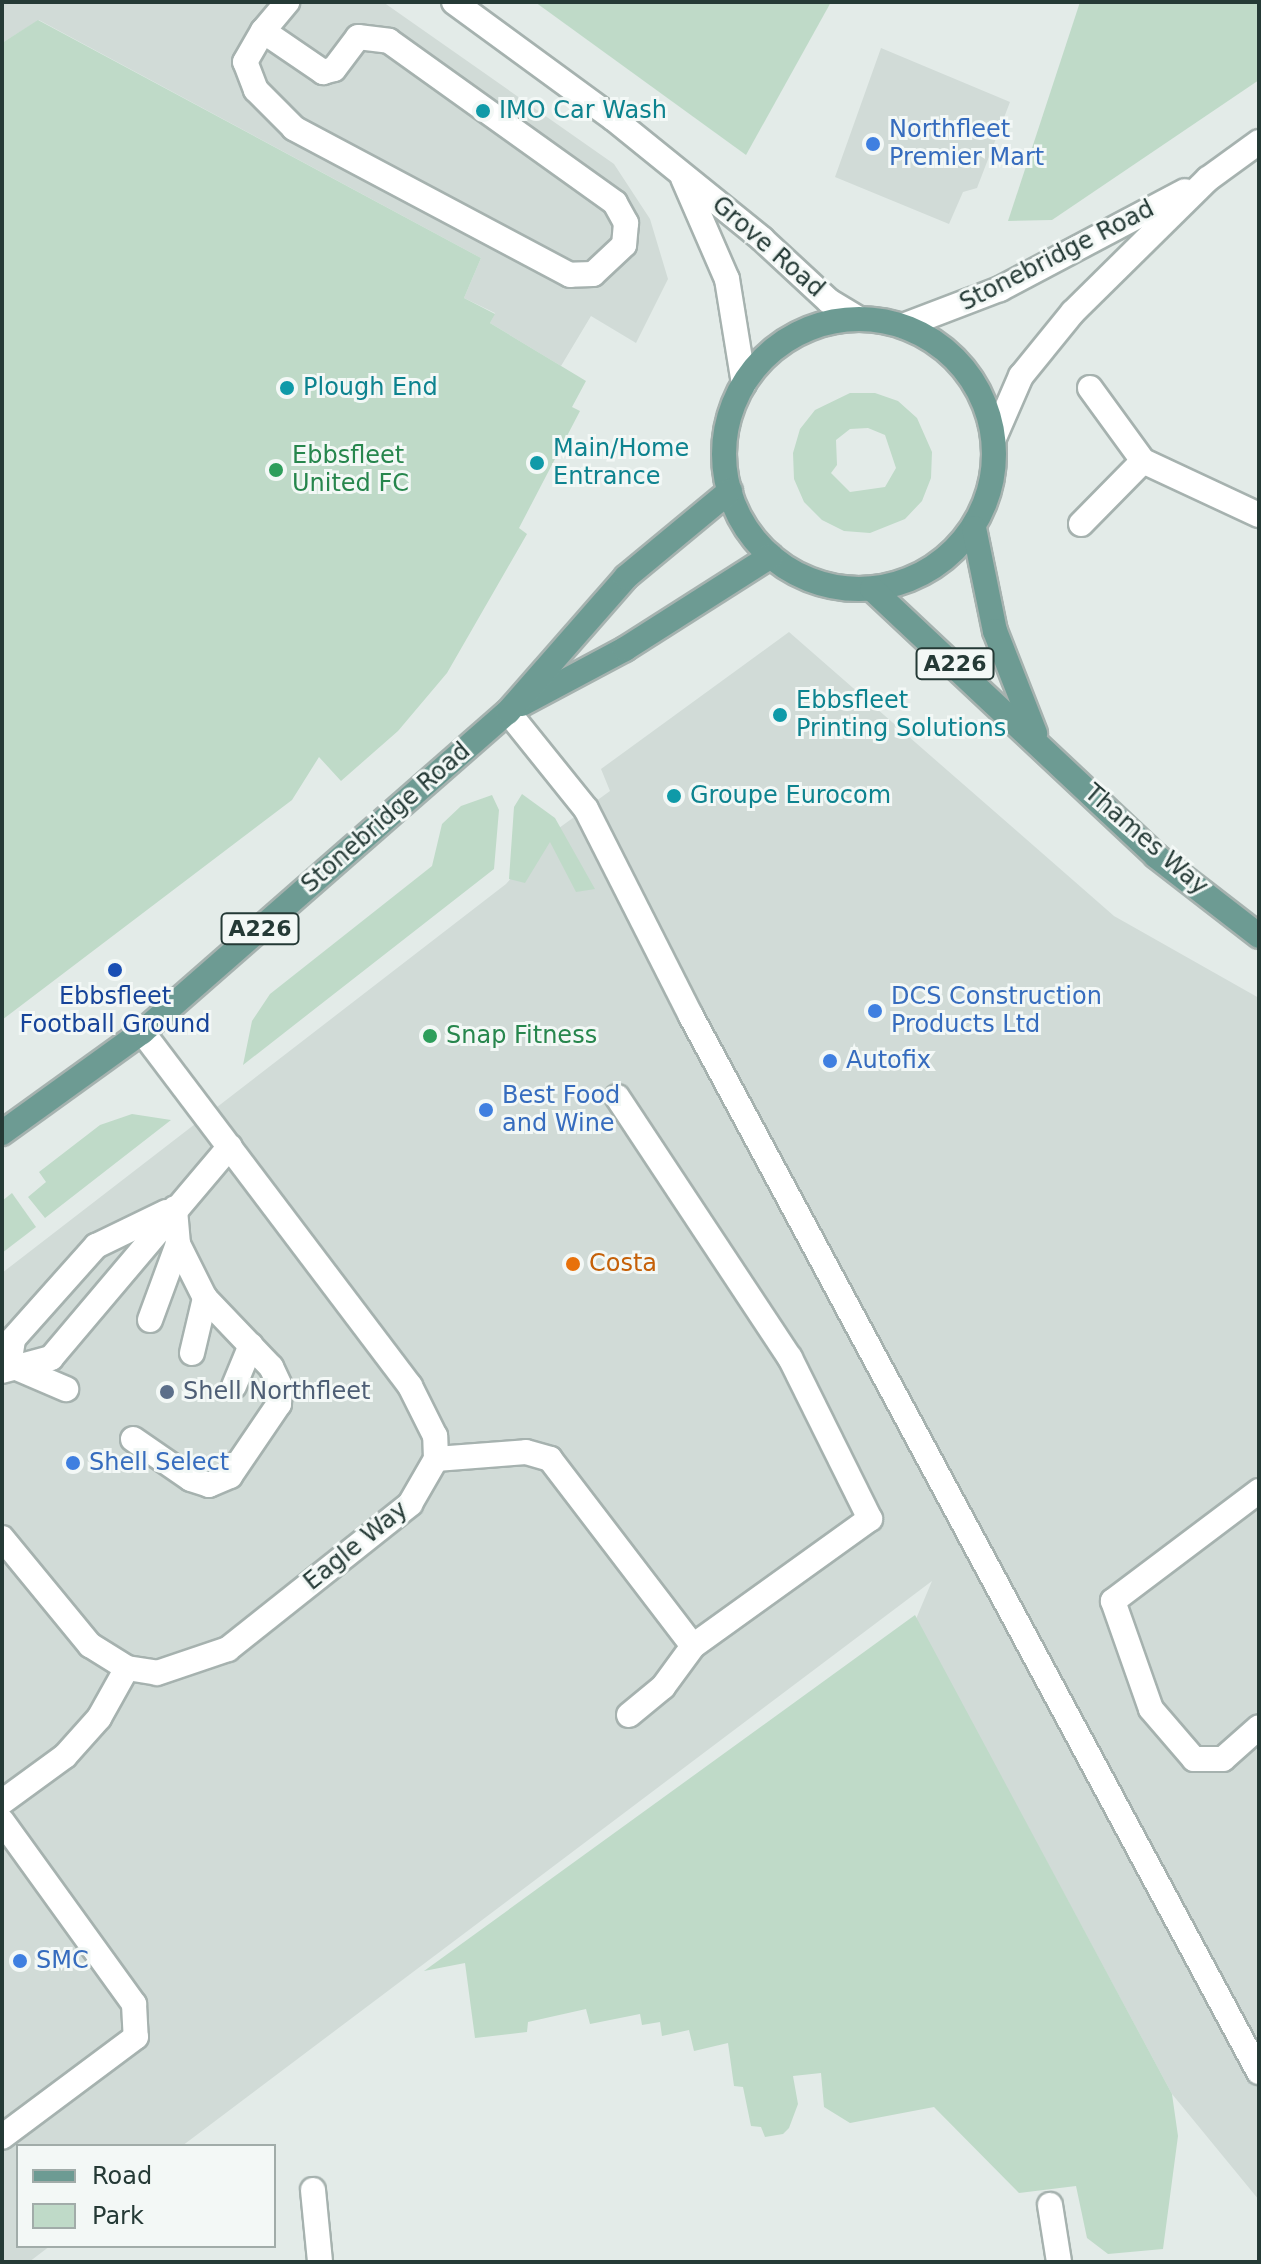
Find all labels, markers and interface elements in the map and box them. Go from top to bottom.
place label: IMO Car Wash [499,97,667,125]
marker: IMO Car Wash [474,102,492,120]
place label: Northfleet Premier Mart [889,116,1044,172]
marker: Northfleet Premier Mart [864,135,882,153]
street label: Grove Road [706,190,830,304]
street label: Stonebridge Road [955,195,1159,317]
place label: Plough End [303,374,438,402]
marker: Plough End [278,379,296,397]
place label: Main/Home Entrance [553,435,689,491]
place label: Ebbsfleet United FC [292,442,409,498]
marker: Main/Home Entrance [528,454,546,472]
marker: Ebbsfleet United FC [267,461,285,479]
road number: A226 [915,646,995,682]
place label: Ebbsfleet Printing Solutions [796,687,1006,743]
marker: Ebbsfleet Printing Solutions [771,706,789,724]
street label: Stonebridge Road [296,737,476,899]
street label: Thames Way [1078,779,1214,901]
place label: Groupe Eurocom [690,782,891,810]
marker: Groupe Eurocom [665,787,683,805]
road number: A226 [220,911,300,947]
marker: Ebbsfleet Football Ground [106,961,124,979]
place label: Ebbsfleet Football Ground [20,983,210,1039]
place label: DCS Construction Products Ltd [891,983,1102,1039]
marker: DCS Construction Products Ltd [866,1002,884,1020]
place label: Snap Fitness [446,1022,597,1050]
marker: Snap Fitness [421,1027,439,1045]
place label: Autofix [846,1047,931,1075]
marker: Autofix [821,1052,839,1070]
place label: Best Food and Wine [502,1082,620,1138]
marker: Best Food and Wine [477,1101,495,1119]
place label: Costa [589,1250,657,1278]
marker: Costa [564,1255,582,1273]
place label: Shell Northfleet [183,1378,370,1406]
marker: Shell Northfleet [158,1383,176,1401]
place label: Shell Select [89,1449,229,1477]
marker: Shell Select [64,1454,82,1472]
street label: Eagle Way [298,1495,414,1597]
place label: SMC [36,1947,89,1975]
marker: SMC [11,1952,29,1970]
legend [16,2144,276,2248]
text: Road [92,2162,152,2190]
text: Park [92,2202,144,2230]

